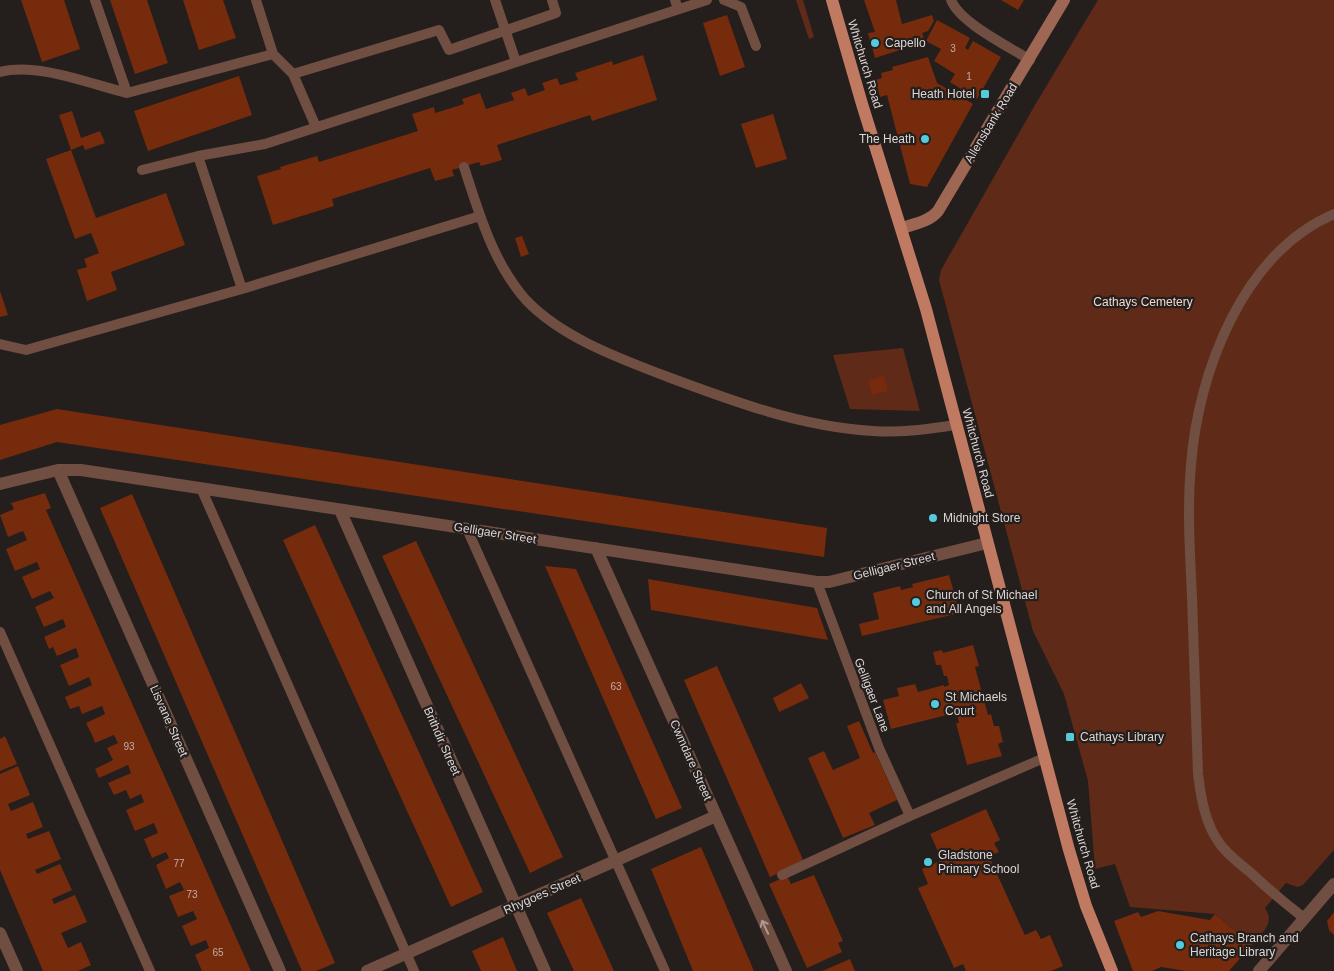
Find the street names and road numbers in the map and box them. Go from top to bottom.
street label: Whitchurch Road [845,18,885,110]
street label: Allensbank Road [962,81,1020,165]
street label: Whitchurch Road [959,407,997,499]
street label: Gelligaer Street [453,520,538,547]
street label: Gelligaer Street [852,549,937,583]
street label: Gelligaer Lane [851,656,893,734]
street label: Lisvane Street [147,683,191,759]
street label: Brithdir Street [421,705,464,778]
street label: Cwmdare Street [667,718,715,803]
street label: Whitchurch Road [1064,798,1102,890]
street label: Rhygoes Street [501,871,583,917]

